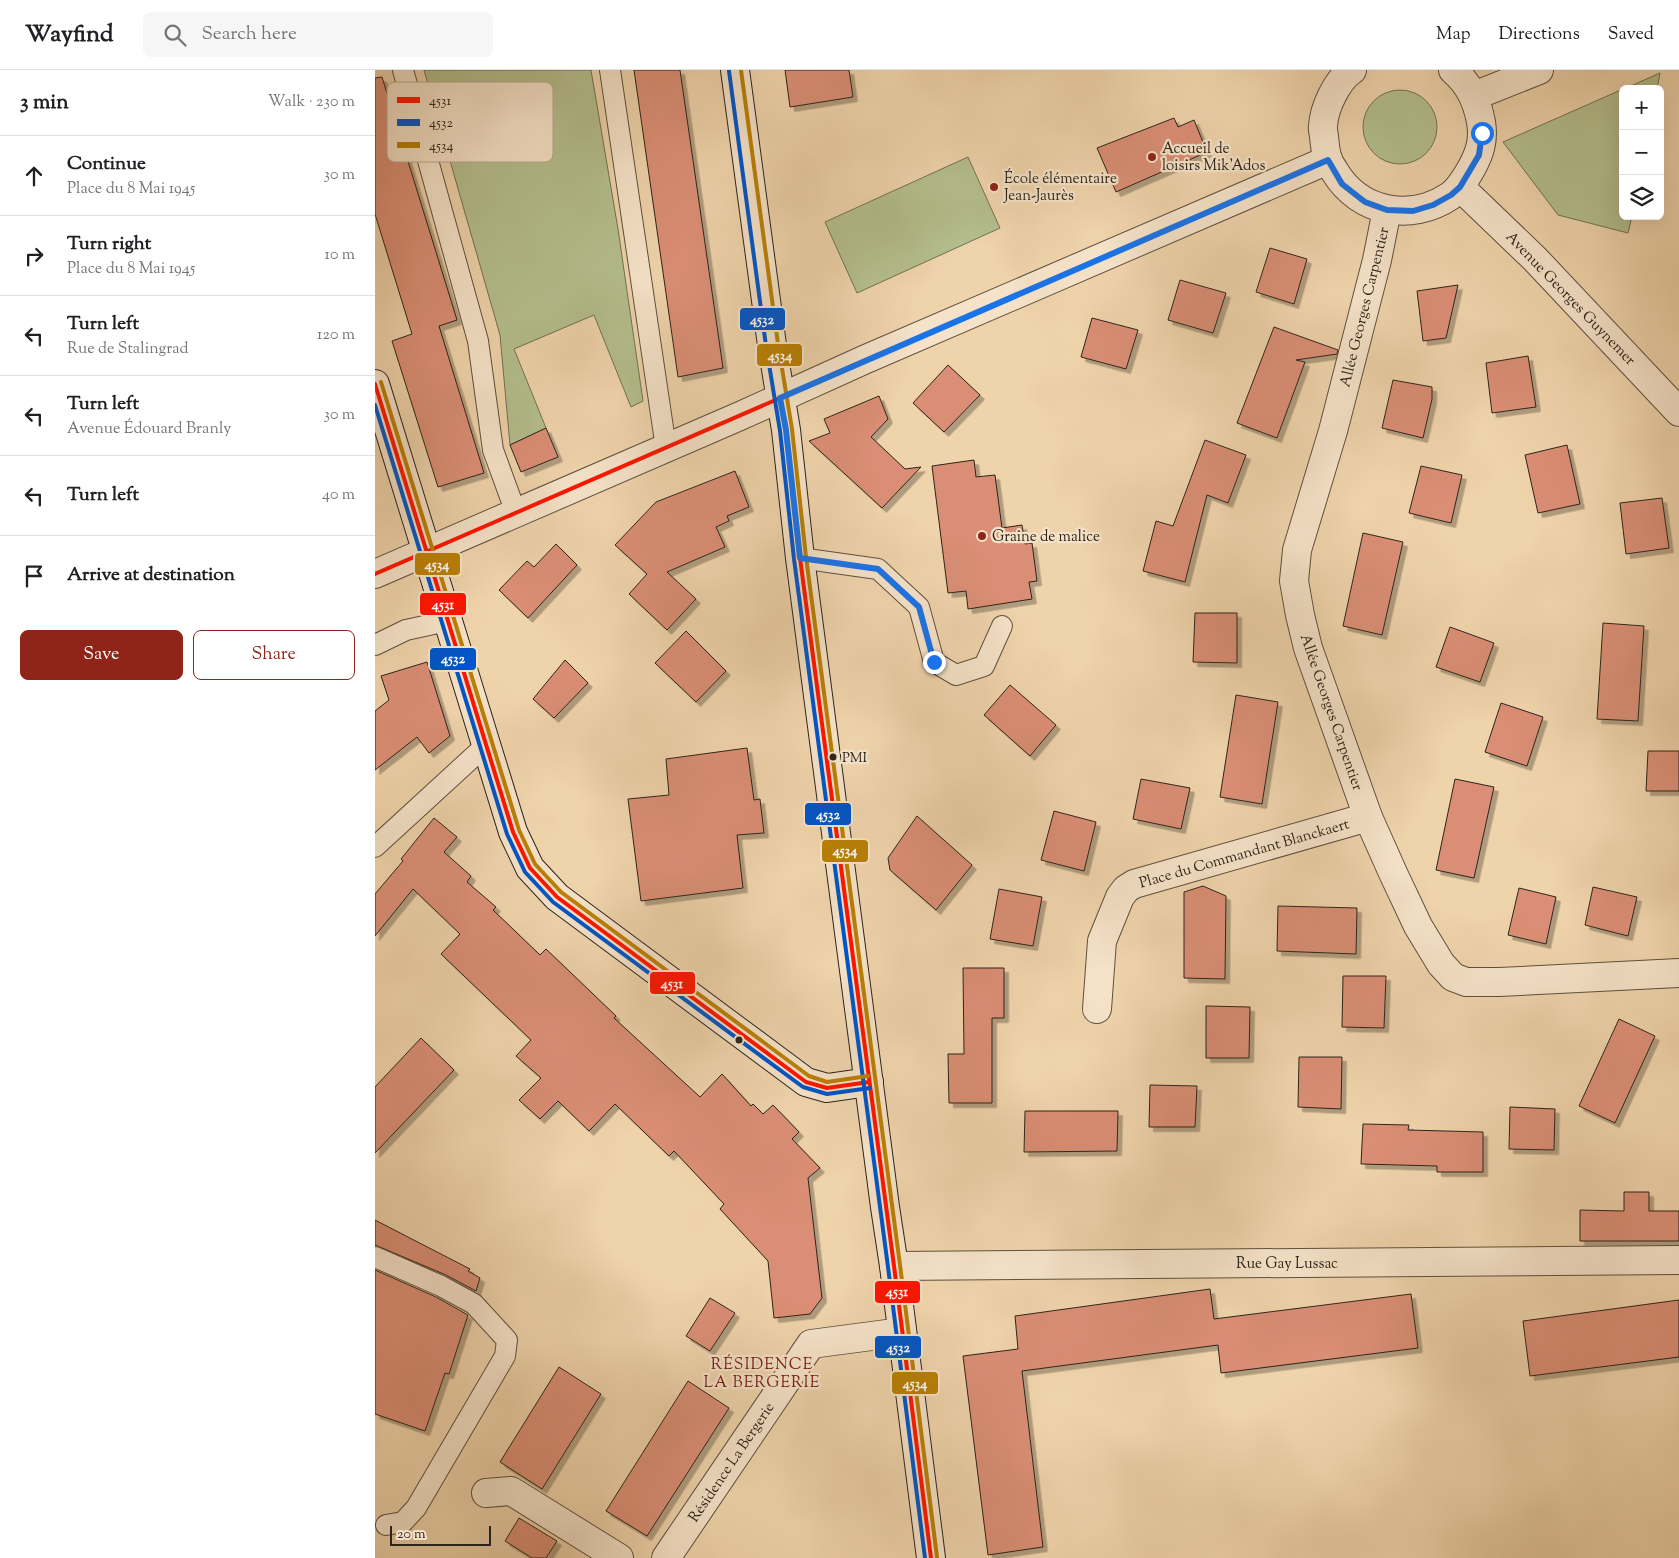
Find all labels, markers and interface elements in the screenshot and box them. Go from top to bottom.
search box [143,12,493,57]
text: Wayfind [25,18,113,52]
icon: search [161,21,189,49]
text: Search here [201,21,297,48]
text: Map [1436,22,1471,48]
text: Directions [1499,22,1580,48]
text: Saved [1608,22,1654,48]
legend [387,82,553,162]
map controls [1619,85,1664,220]
button: + [1619,85,1664,130]
text: 3 min [20,88,69,118]
text: Walk · 230 m [268,91,355,114]
text: 4531 [429,92,451,112]
text: 4532 [429,114,453,134]
route start [1471,122,1494,145]
button: − [1619,130,1664,175]
text: 4534 [429,137,454,157]
place label: Accueil de loisirs Mik'Ados [1162,139,1265,177]
text: Continue [67,151,146,178]
marker: Accueil de loisirs Mik'Ados [1146,151,1158,163]
icon: ahead [20,162,48,190]
text: 30 m [324,164,355,187]
place label: École élémentaire Jean-Jaurès [1003,168,1117,207]
button: layers [1619,175,1664,220]
text: Place du 8 Mai 1945 [67,178,195,201]
marker: École élémentaire Jean-Jaurès [988,181,1000,193]
street label: Allée Georges Carpentier [1335,225,1396,390]
street label: Avenue Georges Guynemer [1500,227,1640,371]
text: Turn right [67,231,151,258]
icon: right [20,242,48,270]
text: 10 m [325,244,355,267]
text: Place du 8 Mai 1945 [67,258,195,281]
line badge: 4532 [739,307,786,331]
text: Turn left [67,311,139,338]
text: 4532 [749,311,774,331]
icon: left [20,322,48,350]
text: 120 m [317,324,355,347]
text: Rue de Stalingrad [67,338,189,361]
line badge: 4534 [756,343,803,367]
text: 4534 [767,347,792,367]
text: Turn left [67,391,139,418]
icon: left [20,402,48,430]
text: 30 m [324,404,355,427]
text: Avenue Édouard Branly [67,418,231,441]
icon: left [20,482,48,510]
text: Turn left [67,482,139,509]
text: 40 m [322,484,355,507]
place label: Graine de malice [992,527,1100,548]
marker: Graine de malice [976,530,988,542]
line badge: 4534 [414,552,461,576]
text: 4534 [424,556,449,576]
icon: arrive [20,562,48,590]
text: Arrive at destination [67,562,235,589]
line badge: 4531 [419,592,467,616]
text: 4531 [431,596,454,616]
button: Save [20,630,183,680]
button: Share [193,630,355,680]
street label: Allée Georges Carpentier [1294,631,1367,794]
line badge: 4532 [429,647,477,671]
text: 4532 [440,650,465,670]
route end [923,651,946,674]
place label: PMI [842,749,868,769]
marker: PMI [828,752,838,762]
line badge: 4532 [804,802,852,826]
text: 4532 [815,806,840,826]
street label: Place du Commandant Blanckaert [1137,814,1352,895]
line badge: 4534 [821,839,869,863]
text: 4534 [832,842,857,862]
line badge: 4531 [649,971,696,995]
text: 4531 [660,975,683,995]
unlabelled marker [734,1035,744,1045]
street label: Rue Gay Lussac [1236,1254,1338,1275]
line badge: 4531 [874,1280,921,1304]
text: 4531 [885,1283,908,1303]
line badge: 4532 [874,1335,922,1359]
text: 4532 [885,1339,910,1359]
district label: RÉSIDENCE LA BERGERIE [704,1354,820,1395]
line badge: 4534 [891,1371,939,1395]
text: 4534 [902,1375,927,1395]
street label: Résidence La Bergerie [684,1399,780,1527]
scale bar [390,1523,491,1546]
text: 20 m [397,1525,426,1545]

